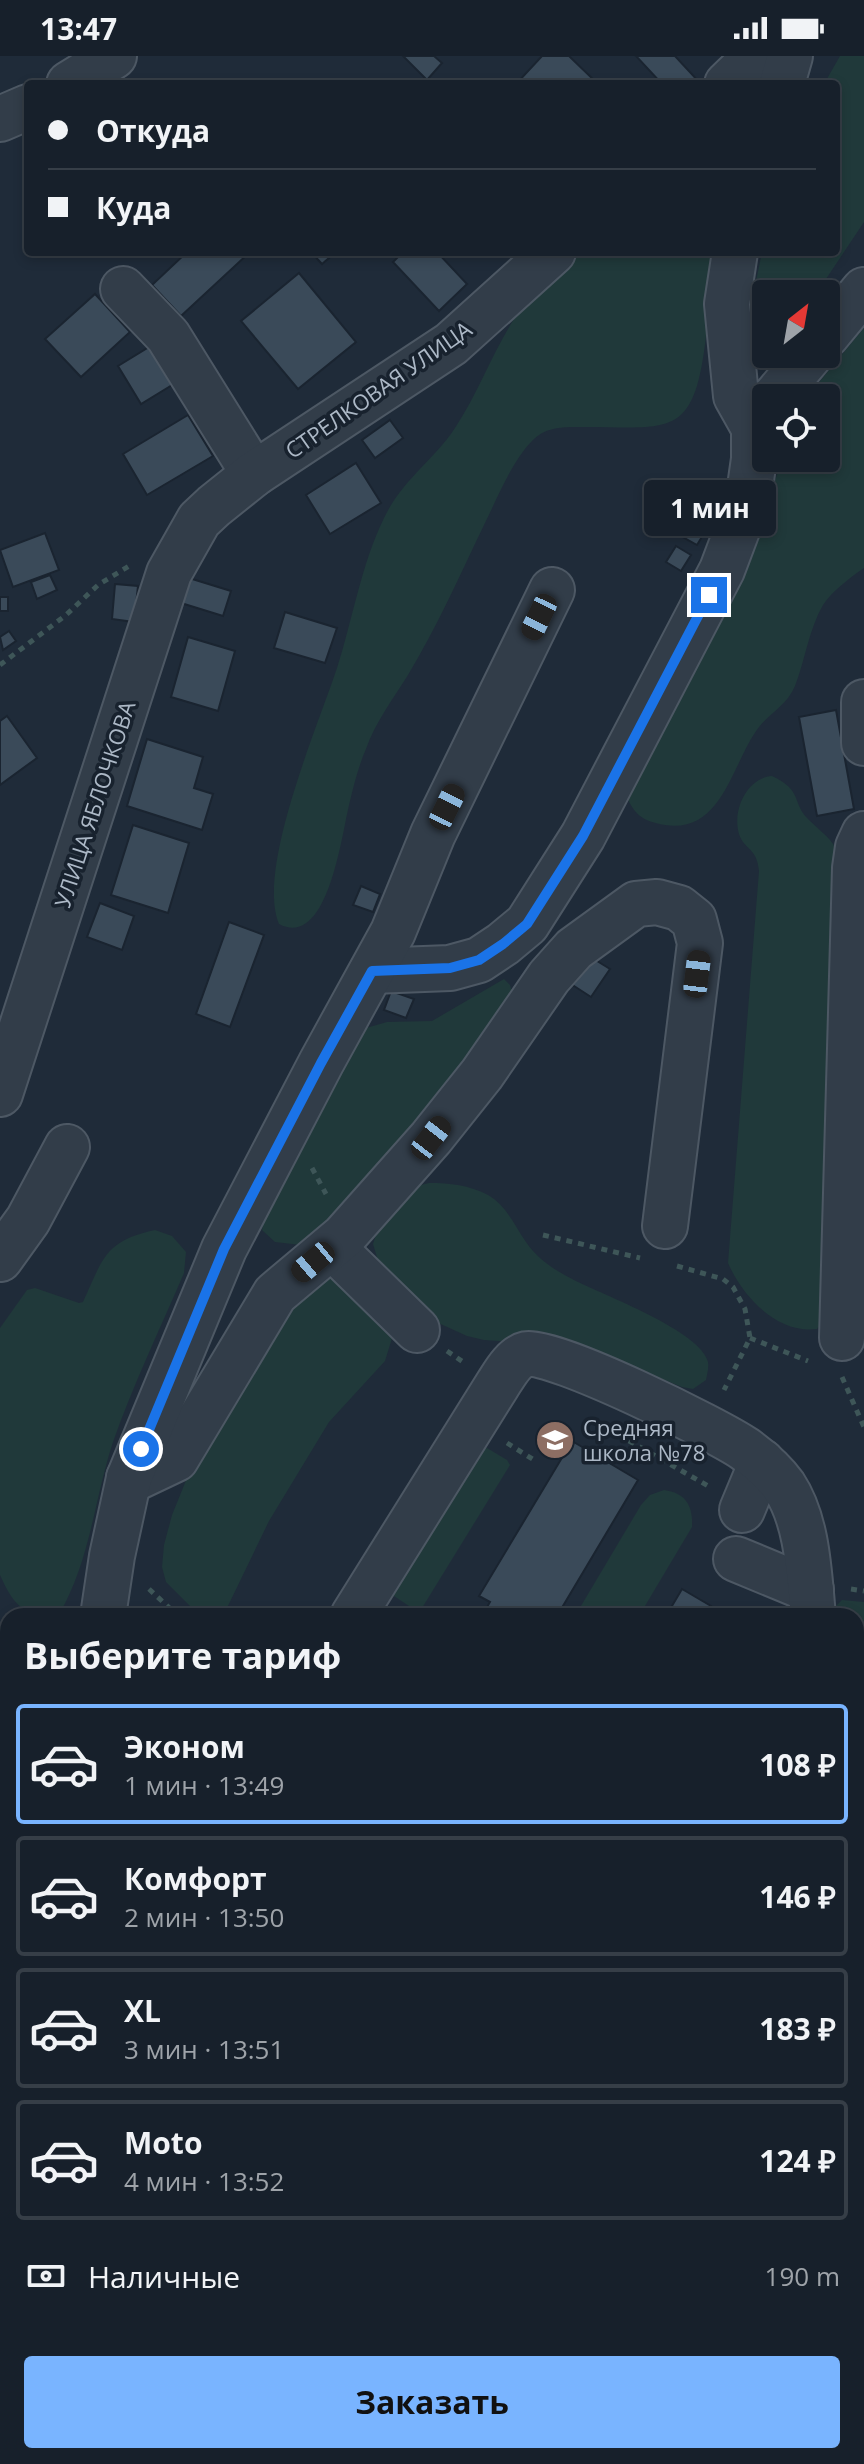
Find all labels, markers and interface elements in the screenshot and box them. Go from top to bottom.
text: 13:47 [40,8,117,49]
text: Откуда [96,110,210,151]
text: Куда [96,187,171,228]
north arrow [752,280,840,368]
map controls [752,280,840,472]
street label: СТРЕЛКОВАЯ УЛИЦА [279,313,477,465]
button: locate [752,384,840,472]
callout: 1 мин [643,479,775,535]
text: 1 мин [670,490,750,526]
route end [691,577,727,613]
car [518,590,560,644]
street label: УЛИЦА ЯБЛОЧКОВА [46,697,142,911]
car [426,780,468,834]
car [682,949,712,999]
car [407,1112,455,1164]
car [287,1237,339,1287]
place label: Средняя школа №78 [583,1412,705,1467]
school or university icon: Средняя школа №78 [534,1419,576,1461]
route start [123,1431,159,1467]
text: Выберите тариф [24,1631,341,1680]
text: Эконом [124,1726,245,1767]
icon: car [28,1728,100,1800]
text: 108 ₽ [759,1744,836,1785]
text: 1 мин · 13:49 [124,1767,284,1803]
text: Комфорт [124,1858,267,1899]
icon: car [28,1860,100,1932]
text: 146 ₽ [759,1876,836,1917]
text: 2 мин · 13:50 [124,1899,284,1935]
text: XL [124,1990,161,2031]
icon: car [28,1992,100,2064]
text: 183 ₽ [759,2008,836,2049]
text: 3 мин · 13:51 [124,2031,284,2067]
text: Moto [124,2122,202,2163]
icon: car [28,2124,100,2196]
text: 124 ₽ [759,2140,836,2181]
text: 4 мин · 13:52 [124,2163,284,2199]
icon: cash [24,2254,68,2298]
text: Наличные [88,2256,240,2297]
text: 190 m [765,2258,840,2294]
button: Заказать [24,2356,840,2448]

